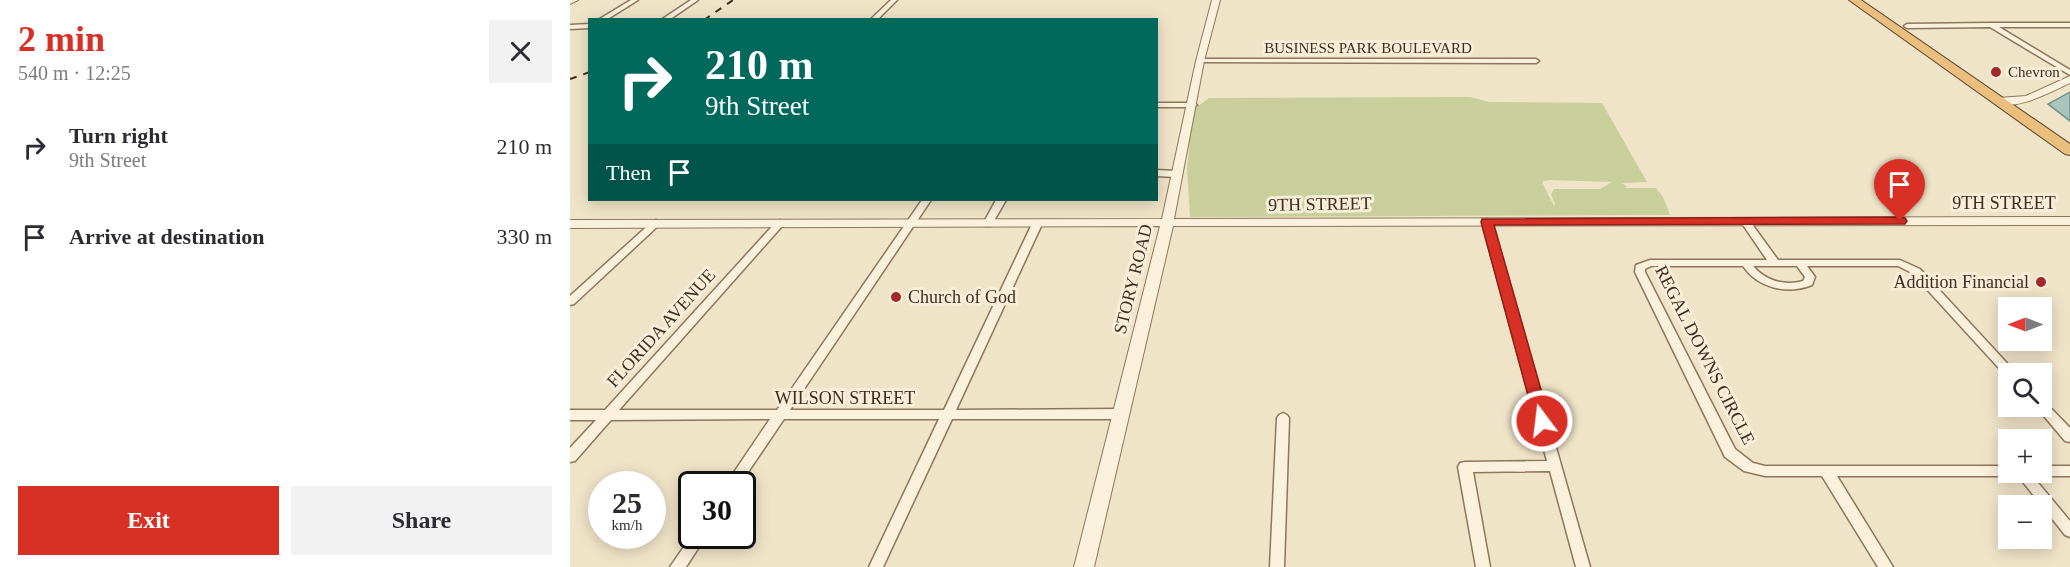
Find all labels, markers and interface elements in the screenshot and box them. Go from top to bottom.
text: 2 min [18,19,105,59]
button: close [489,20,552,83]
street label: BUSINESS PARK BOULEVARD [1264,40,1472,56]
icon: right [606,42,684,120]
text: 210 m [705,42,814,88]
text: 540 m · 12:25 [18,62,131,84]
place label: Chevron [2008,64,2060,80]
marker: Chevron [1989,65,2003,79]
text: 9th Street [705,91,809,121]
text: Turn right [69,123,168,148]
icon: right [18,131,51,164]
text: 210 m [496,134,552,159]
text: 9th Street [69,149,146,171]
icon: arrive [663,156,696,189]
pin [1874,159,1925,221]
text: Then [606,160,651,185]
icon: arrive [1883,168,1916,201]
street label: 9TH STREET [1268,193,1372,215]
street label: 9TH STREET [1952,193,2056,213]
icon: arrive [18,221,51,254]
street label: STORY ROAD [1110,222,1156,336]
text: Arrive at destination [69,224,265,249]
text: 330 m [496,224,552,249]
street label: REGAL DOWNS CIRCLE [1651,262,1759,448]
street label: FLORIDA AVENUE [603,265,719,391]
place label: Addition Financial [1894,272,2029,292]
marker: Addition Financial [2034,275,2048,289]
place label: Church of God [908,287,1016,307]
marker: Church of God [889,290,903,304]
north arrow [1998,297,2052,351]
map controls [1998,297,2052,549]
button: search [1998,363,2052,417]
street label: WILSON STREET [775,388,915,408]
position arrow [1510,389,1574,453]
button: + [1998,429,2052,483]
speed limit sign: 30 [678,471,756,549]
button: Exit [18,486,279,555]
button: Share [291,486,552,555]
text: 25 [612,486,642,519]
button: − [1998,495,2052,549]
text: km/h [612,517,642,533]

